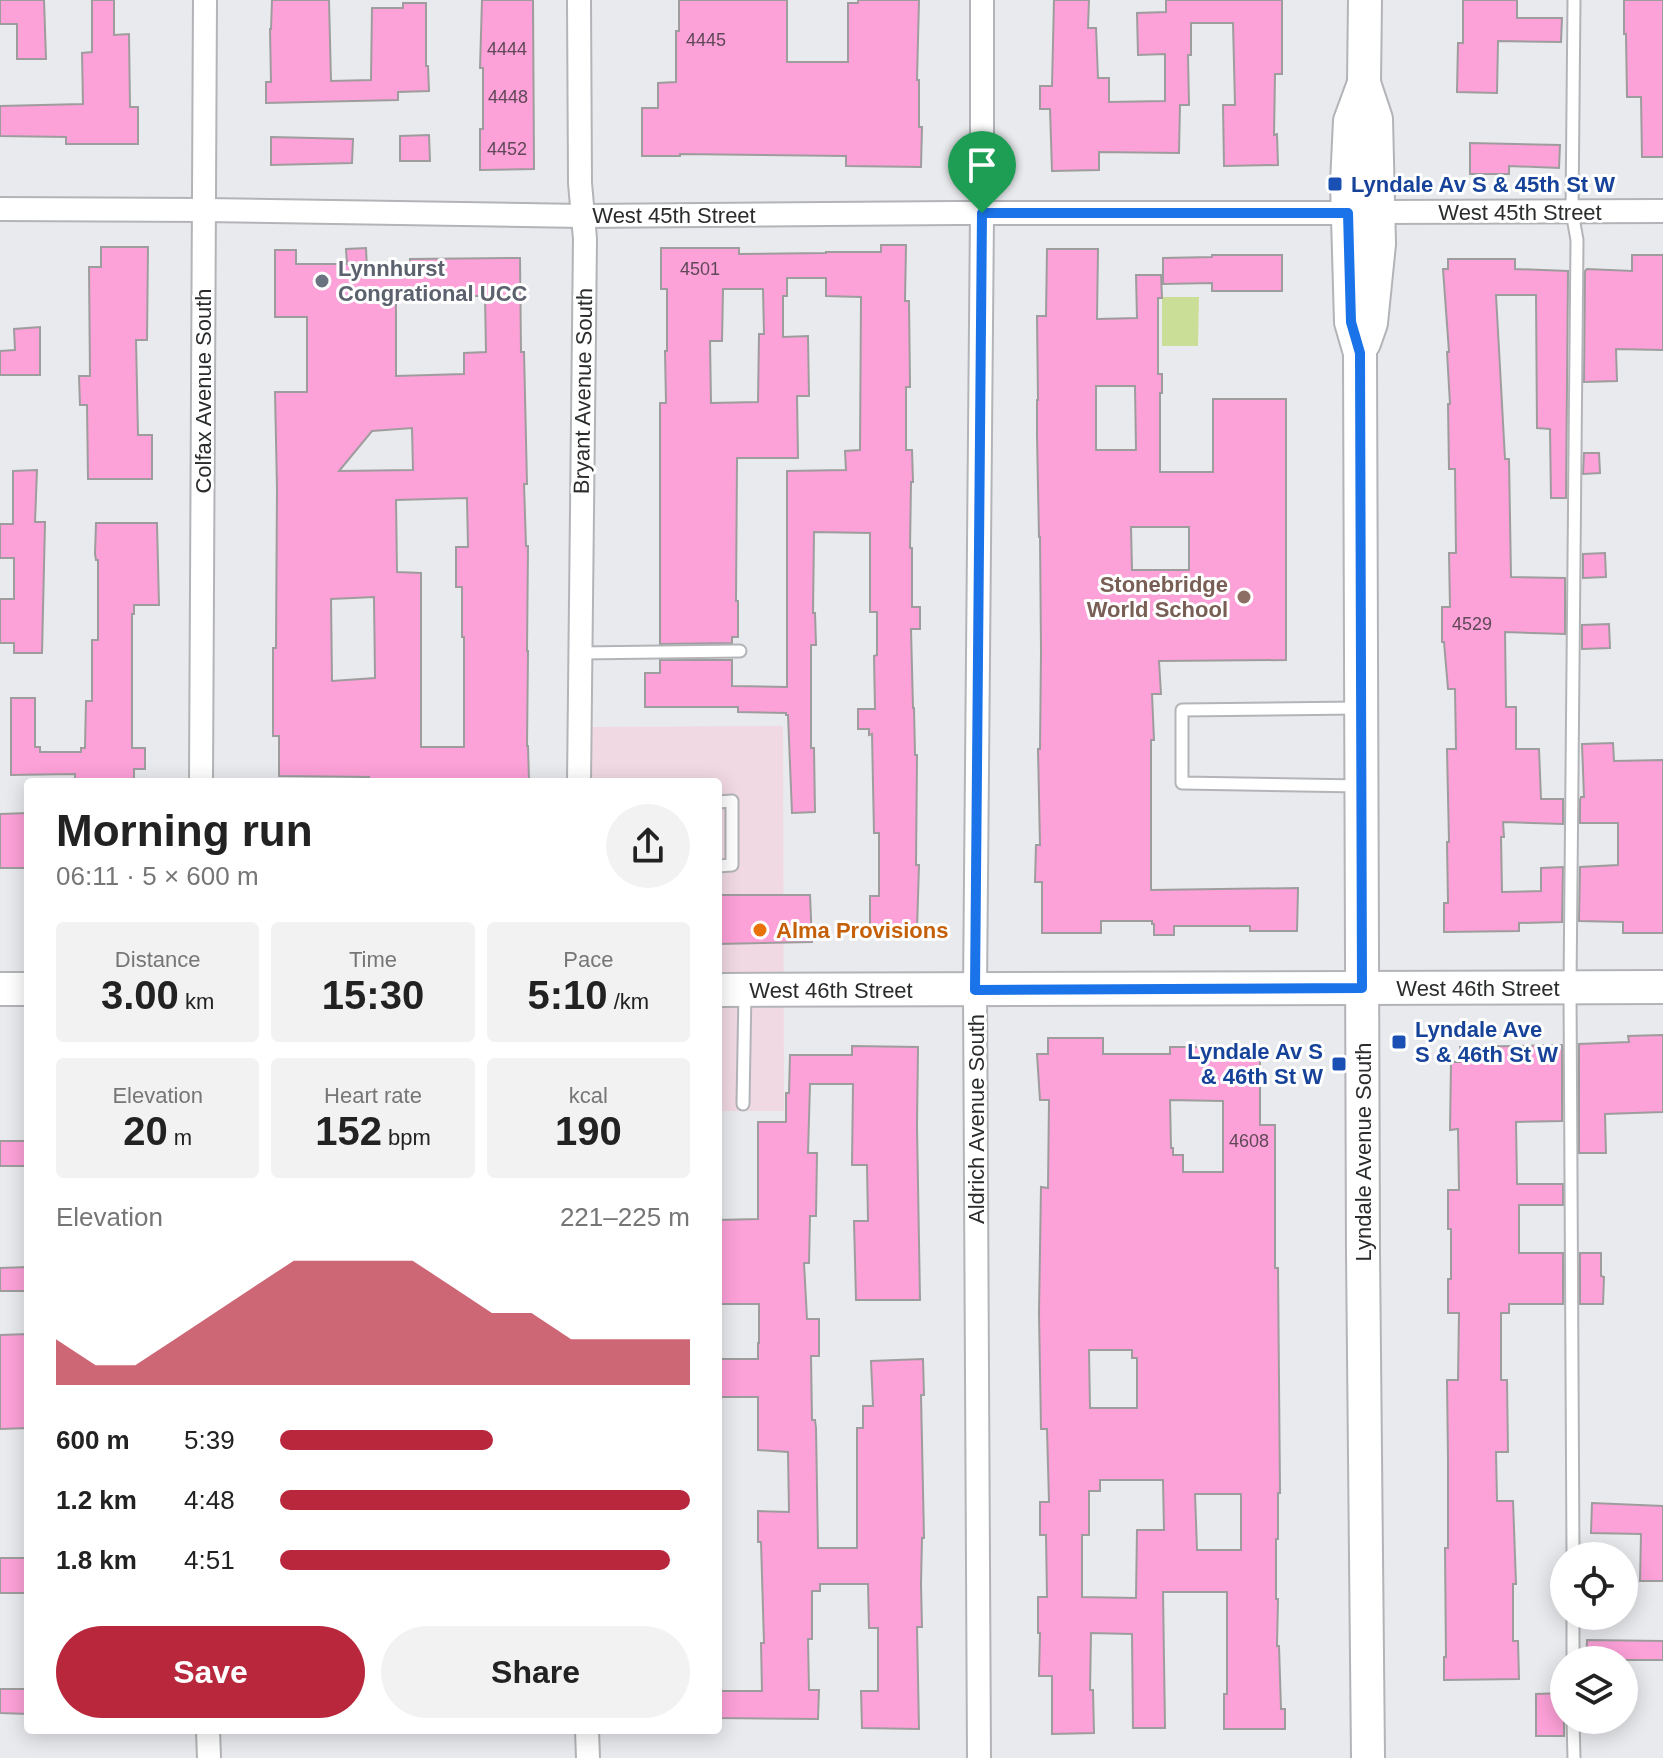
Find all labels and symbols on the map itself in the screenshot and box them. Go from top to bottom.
house number: 4445 [686,30,726,50]
house number: 4444 [487,39,527,59]
house number: 4448 [488,87,528,107]
pin [948,131,1016,213]
house number: 4452 [487,139,527,159]
place label: Lyndale Av S & 45th St W [1351,172,1615,197]
marker: Lyndale Av S & 45th St W [1326,175,1344,193]
street label: West 45th Street [1438,200,1602,225]
street label: West 45th Street [592,203,756,228]
place label: Lynnhurst Congrational UCC [338,256,528,306]
house number: 4501 [680,259,720,279]
marker: Lynnhurst Congrational UCC [313,272,331,290]
street label: Colfax Avenue South [191,288,216,494]
street label: Bryant Avenue South [569,288,597,494]
place label: Stonebridge World School [1087,572,1228,622]
marker: Stonebridge World School [1235,588,1253,606]
house number: 4529 [1452,614,1492,634]
place label: Alma Provisions [776,918,948,943]
marker: Alma Provisions [751,921,769,939]
street label: West 46th Street [1396,976,1560,1001]
street label: West 46th Street [749,978,913,1003]
street label: Aldrich Avenue South [964,1014,989,1224]
place label: Lyndale Ave S & 46th St W [1415,1017,1558,1067]
marker: Lyndale Ave S & 46th St W [1390,1033,1408,1051]
place label: Lyndale Av S & 46th St W [1187,1039,1323,1089]
street label: Lyndale Avenue South [1351,1043,1376,1261]
marker: Lyndale Av S & 46th St W [1330,1055,1348,1073]
house number: 4608 [1229,1131,1269,1151]

